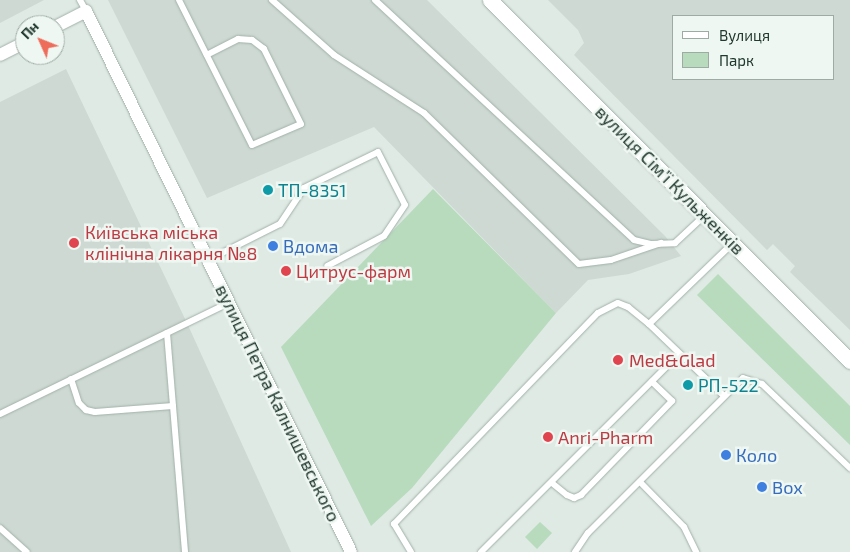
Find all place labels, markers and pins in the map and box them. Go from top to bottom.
place label: ТП-8351 [278,179,346,201]
marker: ТП-8351 [262,184,274,196]
place label: Київська міська клінічна лікарня №8 [85,222,257,264]
place label: Вдома [283,235,338,257]
marker: Київська міська клінічна лікарня №8 [67,236,81,250]
marker: Вдома [267,240,279,252]
place label: Цитрус-фарм [296,260,411,282]
marker: Цитрус-фарм [280,265,292,277]
place label: Med&Glad [629,349,716,371]
marker: Med&Glad [611,353,625,367]
place label: РП-522 [698,374,759,396]
marker: РП-522 [682,379,694,391]
place label: Anri-Pharm [558,426,653,448]
marker: Anri-Pharm [542,431,554,443]
place label: Коло [736,444,777,466]
marker: Коло [720,449,732,461]
place label: Box [772,476,803,498]
marker: Box [756,481,768,493]

